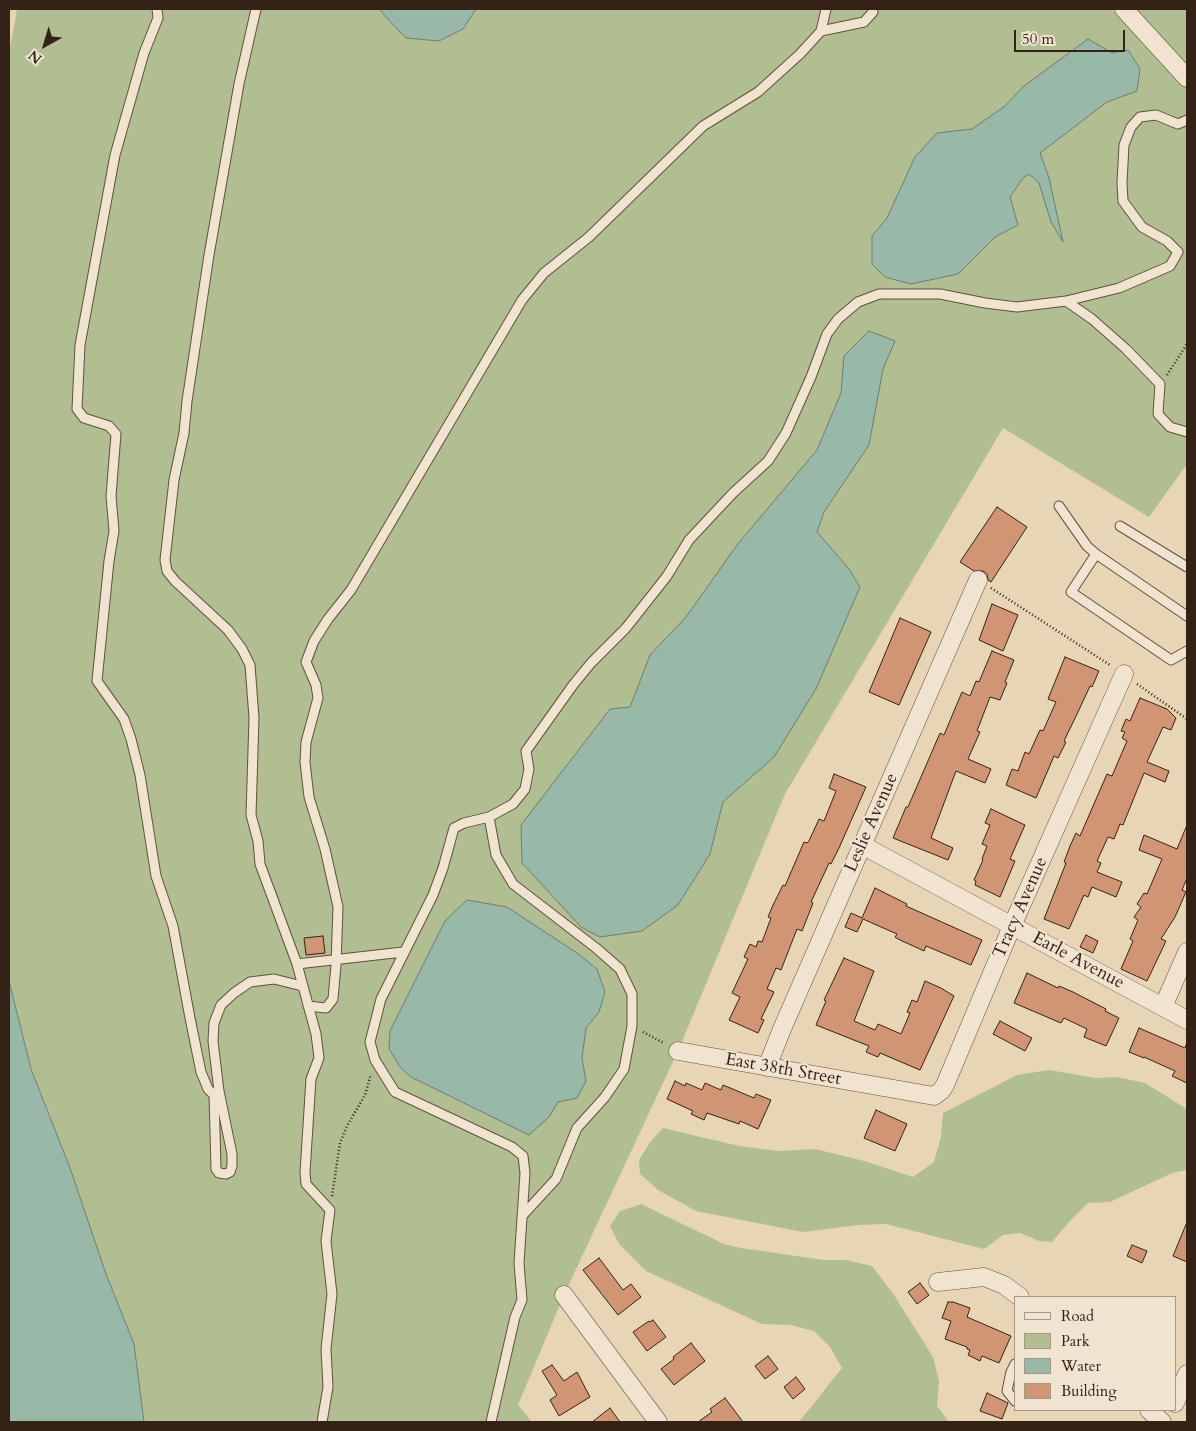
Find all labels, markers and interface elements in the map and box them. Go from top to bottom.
north arrow [20,20,70,70]
scale bar [1016,20,1127,52]
text: 50 m [1022,29,1054,49]
text: N [25,46,46,68]
street label: Leslie Avenue [841,770,903,876]
street label: Tracy Avenue [989,854,1053,962]
street label: Earle Avenue [1028,928,1128,994]
street label: East 38th Street [723,1049,843,1091]
legend [1014,1296,1176,1411]
text: Road [1061,1306,1094,1326]
text: Park [1061,1331,1090,1351]
text: Water [1061,1356,1101,1376]
text: Building [1061,1381,1117,1401]

